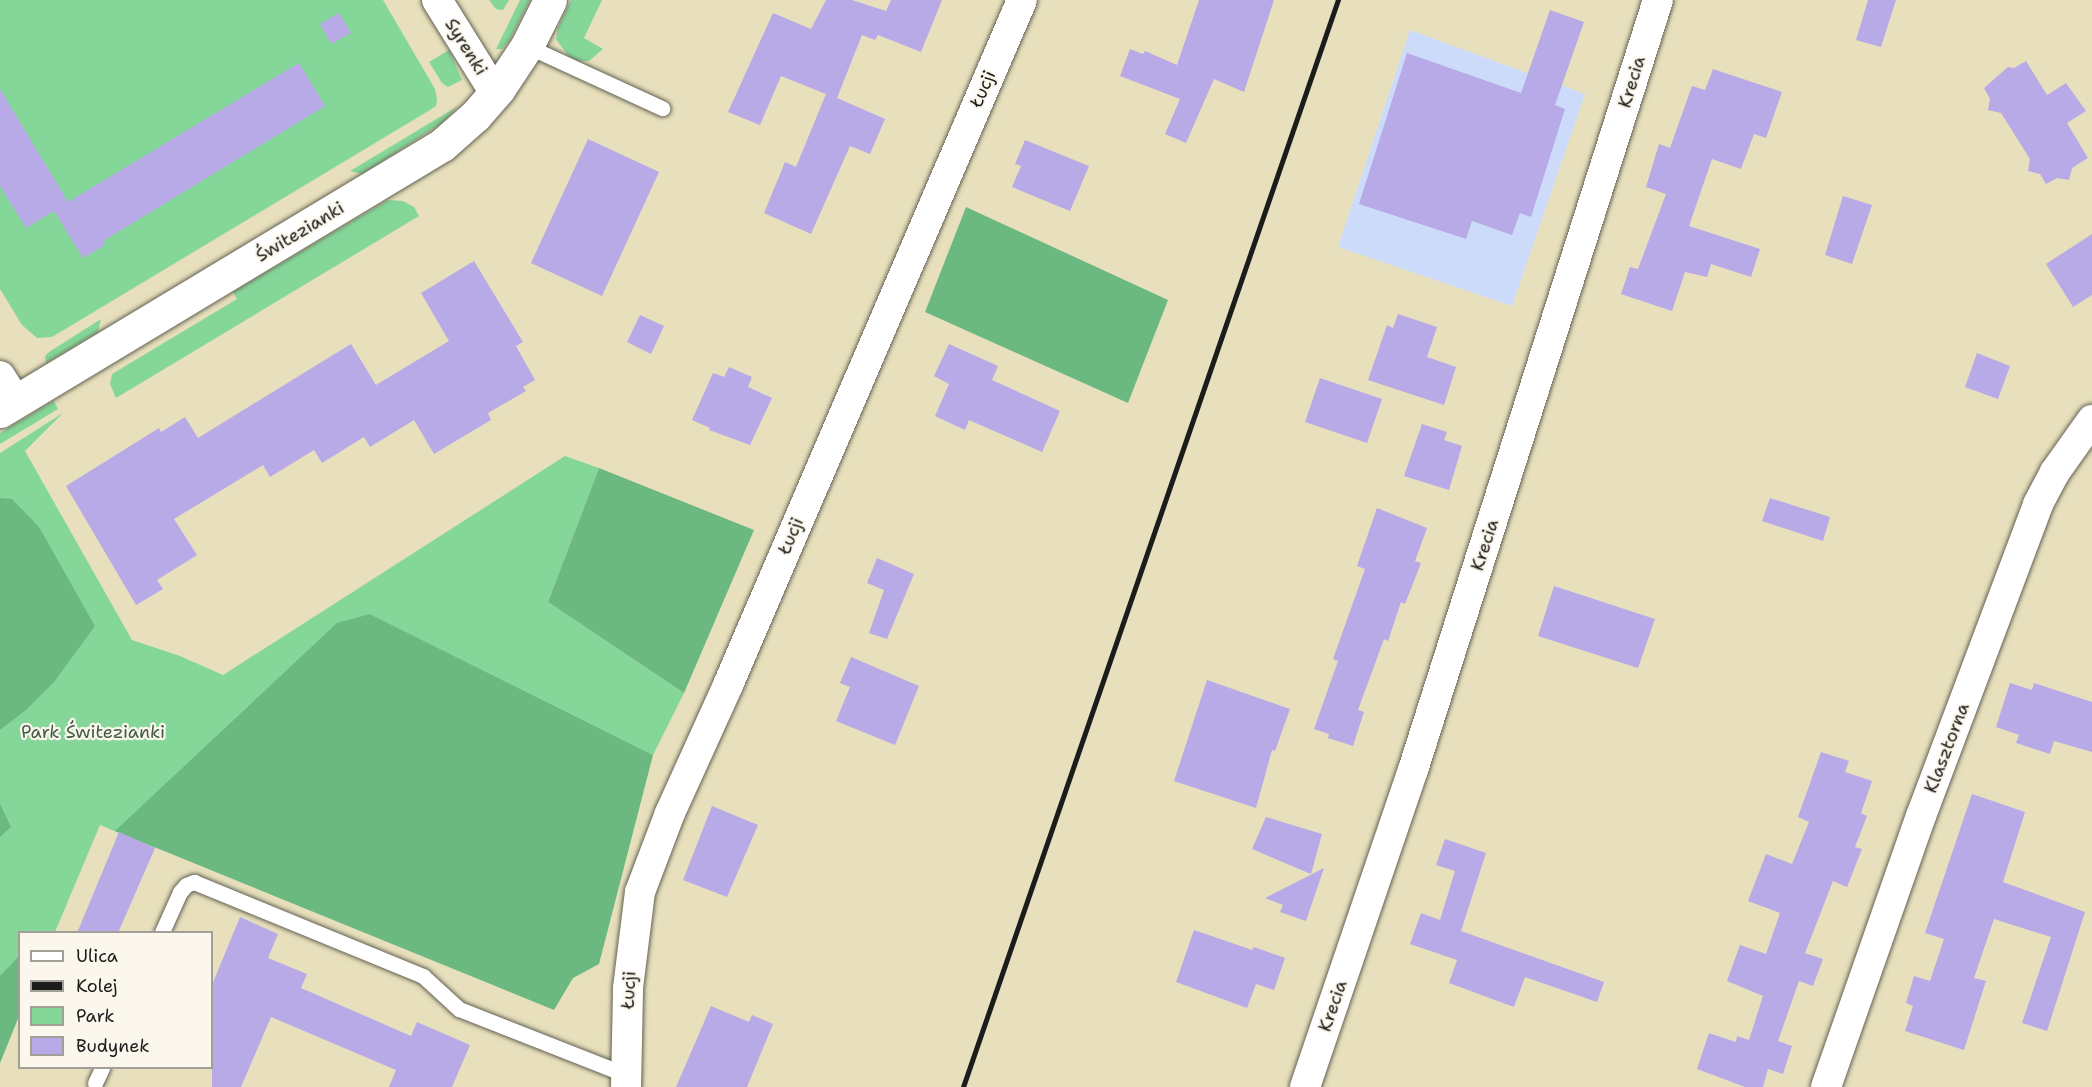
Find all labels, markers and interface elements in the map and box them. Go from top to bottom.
street label: Syrenki [440,15,492,79]
street label: Krecia [1614,53,1650,111]
street label: Łucji [965,67,1001,111]
street label: Świtezianki [252,197,348,267]
street label: Łucji [774,514,808,558]
street label: Krecia [1467,516,1503,574]
street label: Klasztorna [1920,700,1974,796]
park label: Park Świtezianki [21,721,165,743]
legend [18,931,213,1069]
text: Ulica [76,944,118,968]
street label: Łucji [617,970,641,1010]
text: Kolej [76,974,118,998]
street label: Krecia [1314,977,1352,1035]
text: Park [76,1004,115,1028]
text: Budynek [76,1034,150,1058]

